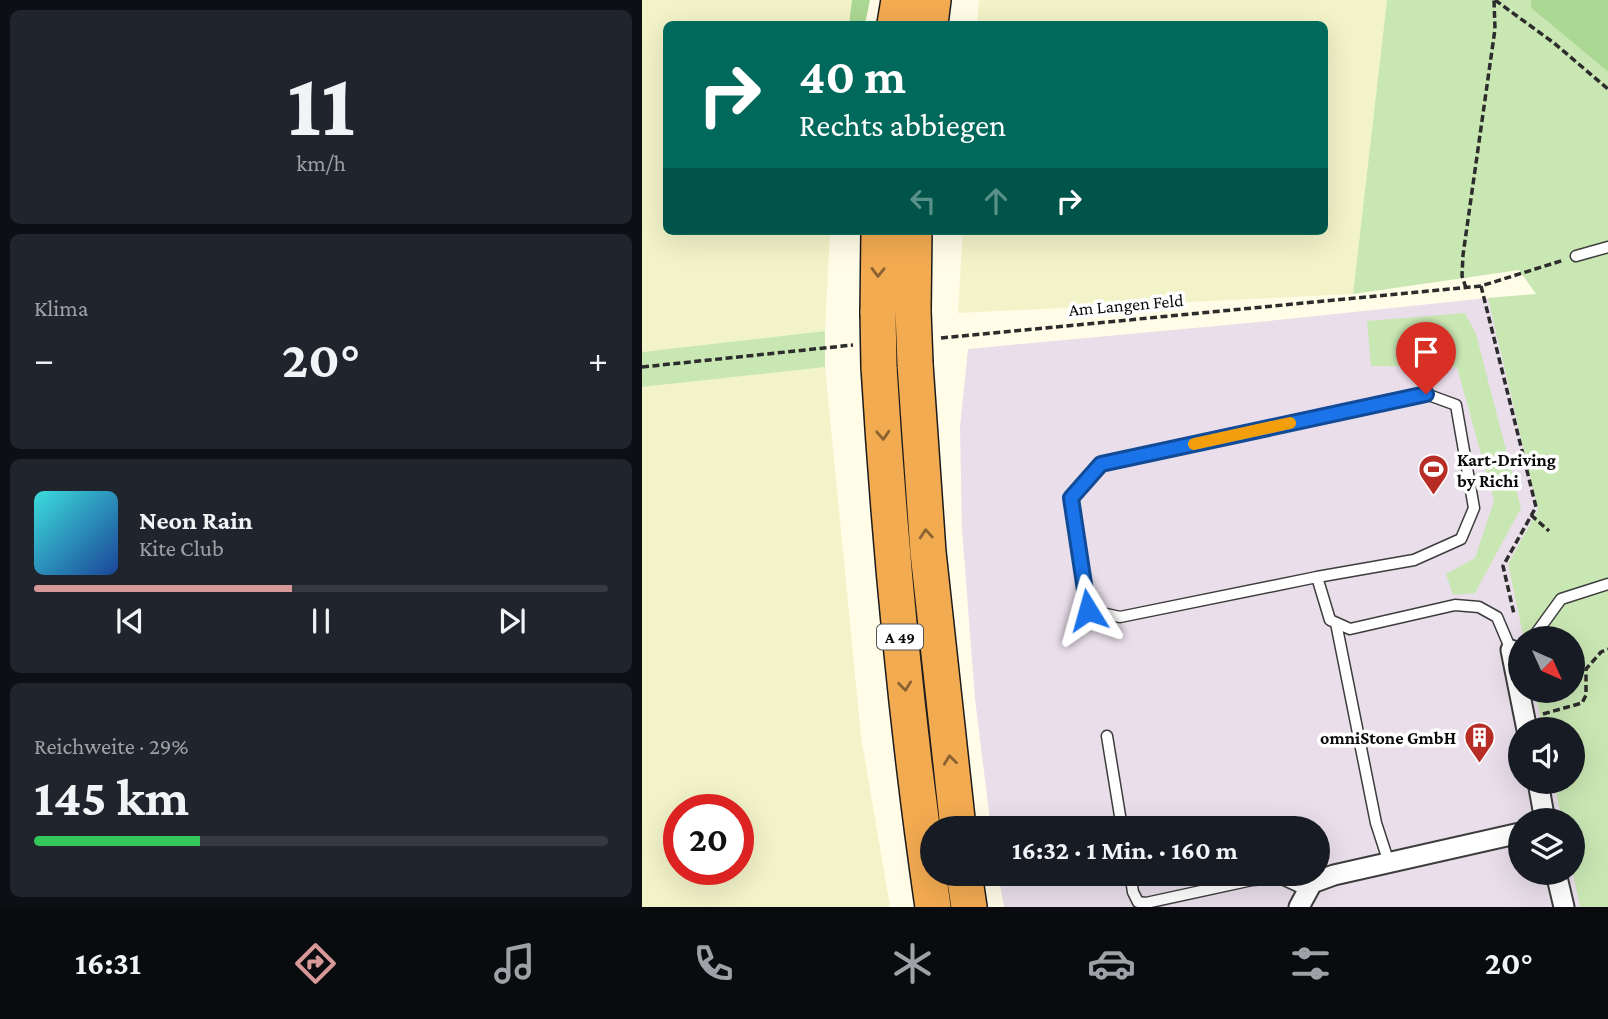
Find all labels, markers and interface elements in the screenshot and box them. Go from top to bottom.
icon: right [684,49,775,140]
text: 40 m [799,49,906,104]
text: 11 [287,53,355,155]
text: Rechts abbiegen [799,107,1006,143]
text: km/h [296,150,346,176]
icon: left [904,182,942,220]
icon: ahead [977,182,1015,220]
icon: right [1050,182,1088,220]
one-way arrow [871,267,886,278]
street label: Am Langen Feld [1068,290,1185,320]
text: Klima [34,295,88,321]
pin [1396,322,1456,394]
text: 20° [282,330,360,388]
icon: arrive [1407,333,1445,371]
text: − [34,338,54,380]
text: + [588,338,608,380]
one-way arrow [875,430,890,441]
place label: Kart-Driving by Richi [1456,450,1556,491]
sports icon: Kart-Driving by Richi [1417,453,1451,497]
text: Neon Rain [139,506,253,535]
one-way arrow [919,528,934,539]
text: Kite Club [139,535,224,561]
position arrow [1051,573,1125,647]
icon: previous [111,602,149,640]
icon: pause [302,602,340,640]
icon: next [493,602,531,640]
road number: A 49 [877,624,923,650]
north arrow [1508,626,1585,704]
map controls [1508,626,1585,885]
one-way arrow [897,681,912,692]
button: sound [1508,717,1585,794]
building icon: omniStone GmbH [1462,721,1496,765]
place label: omniStone GmbH [1320,728,1456,748]
text: Reichweite · 29% [34,733,189,759]
one-way arrow [942,754,957,766]
text: 145 km [34,768,189,826]
speed limit sign: 20 [663,794,754,885]
button: layers [1508,808,1585,885]
text: 16:32 · 1 Min. · 160 m [1012,836,1238,865]
icon: directions [291,939,340,988]
icon: music [490,939,539,988]
icon: phone [689,939,738,988]
icon: climate [888,939,937,988]
icon: car [1087,939,1136,988]
icon: filters [1286,939,1335,988]
text: 16:31 [75,945,141,981]
text: 20° [1485,945,1533,981]

